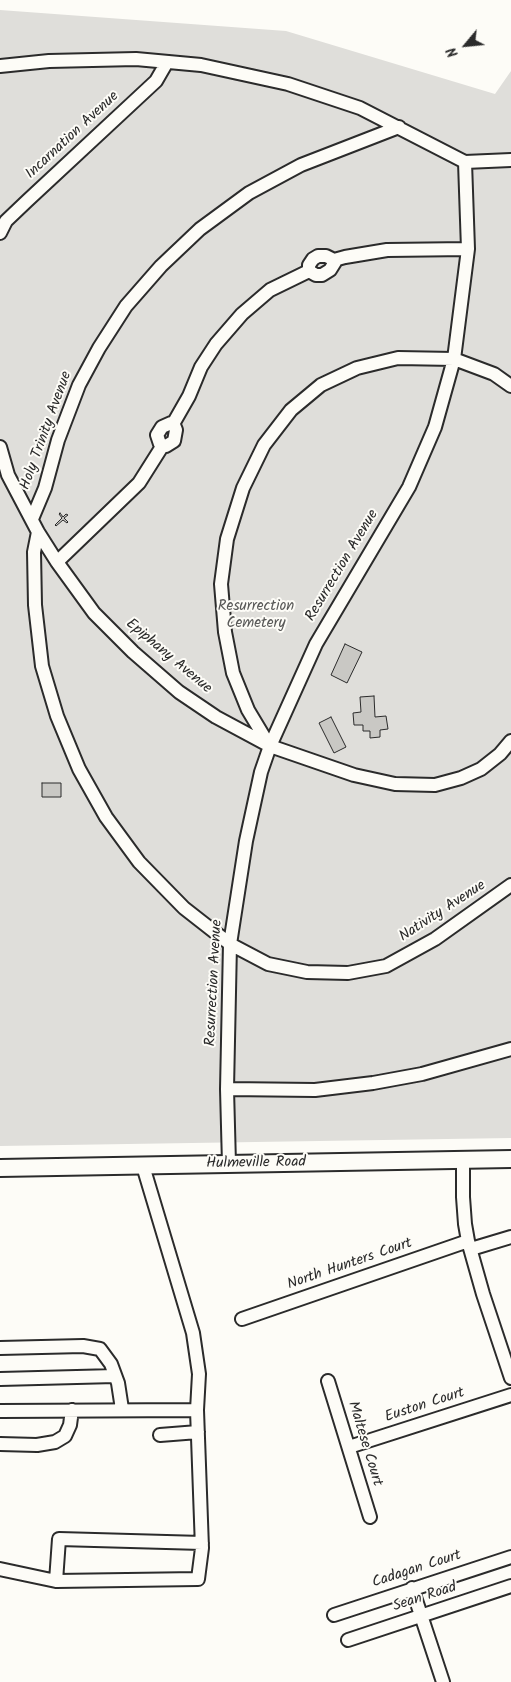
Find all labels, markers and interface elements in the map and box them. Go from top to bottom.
north arrow [441,20,491,70]
text: N [441,43,465,61]
street label: Incarnation Avenue [23,88,123,184]
street label: Holy Trinity Avenue [17,369,77,493]
street label: Resurrection Avenue [303,507,383,625]
park label: Resurrection Cemetery [218,598,294,633]
street label: Epiphany Avenue [121,616,215,698]
street label: Nativity Avenue [396,877,490,947]
street label: Resurrection Avenue [203,919,227,1047]
street label: Hulmeville Road [206,1154,306,1174]
street label: North Hunters Court [285,1235,415,1295]
street label: Euston Court [383,1385,467,1427]
street label: Maltese Court [343,1399,385,1489]
street label: Cadagan Court [370,1547,464,1593]
street label: Sean Road [391,1579,459,1617]

